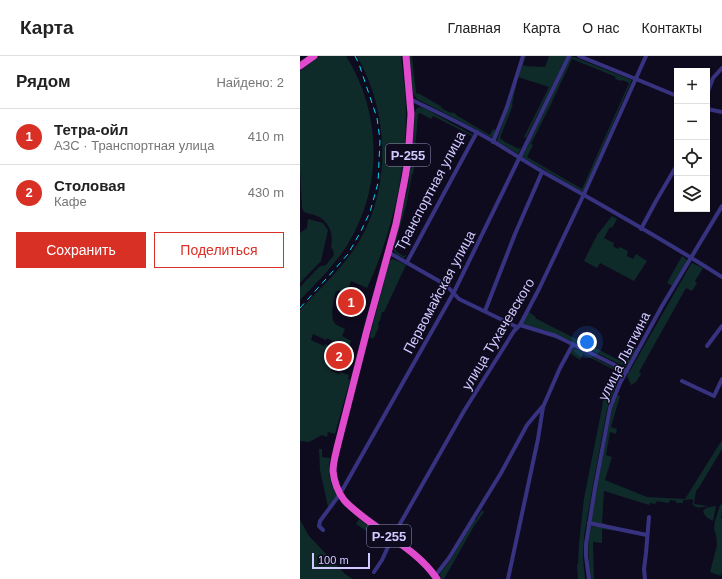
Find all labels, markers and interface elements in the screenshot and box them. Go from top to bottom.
text: Карта [20,17,74,38]
text: Главная [447,20,501,36]
text: Карта [523,20,560,36]
text: О нас [582,20,620,36]
text: Контакты [642,20,702,36]
map controls [674,68,710,212]
button: + [674,68,710,104]
text: Рядом [16,72,71,91]
text: Найдено: 2 [216,75,284,90]
button: − [674,104,710,140]
text: Тетра-ойл [54,121,128,138]
street label: Транспортная улица [392,128,468,253]
text: 1 [25,129,33,144]
text: 410 m [248,129,284,144]
text: АЗС · Транспортная улица [54,138,215,153]
button: locate [674,140,710,176]
road number: Р-255 [386,144,430,166]
button: layers [674,176,710,212]
text: Столовая [54,177,125,194]
text: 2 [25,185,33,200]
text: 430 m [248,185,284,200]
text: Кафе [54,194,87,209]
street label: Первомайская улица [400,228,478,356]
button: Сохранить [16,232,146,268]
button: Поделиться [154,232,284,268]
street label: улица Тухачевского [458,275,538,393]
pin: 1 [338,287,364,317]
street label: улица Лыткина [595,309,653,403]
your location [577,332,597,352]
pin: 2 [326,341,352,371]
road number: Р-255 [367,525,411,547]
scale bar [312,551,370,570]
text: 100 m [318,554,349,566]

